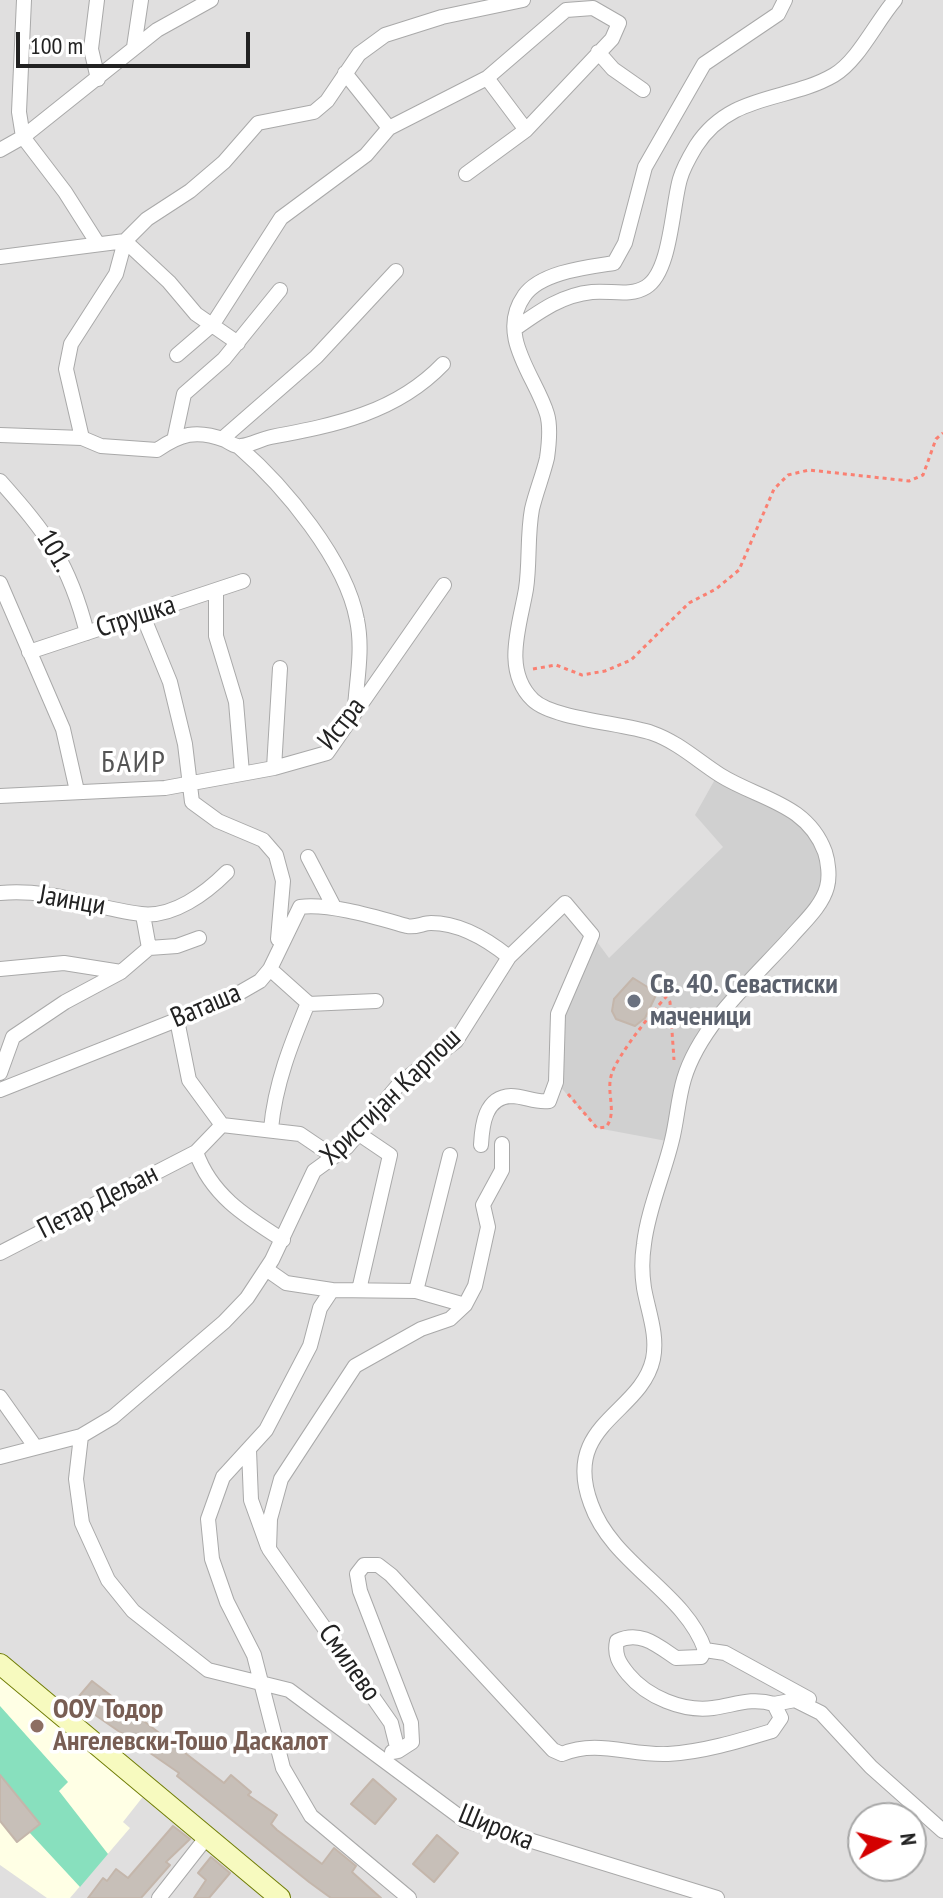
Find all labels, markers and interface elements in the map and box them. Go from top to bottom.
scale bar [20,16,254,66]
text: 100 m [30,30,83,61]
street label: 101. [29,524,79,578]
street label: Струшка [92,588,180,646]
street label: Истра [311,691,373,757]
district label: БАИР [101,745,167,781]
street label: Јаинци [36,879,108,923]
place label: Св. 40. Севастиски маченици [650,968,838,1034]
street label: Ваташа [166,976,246,1036]
marker: Св. 40. Севастиски маченици [625,992,643,1010]
street label: Христијан Карпош [314,1021,468,1173]
street label: Петар Дељан [32,1157,164,1247]
street label: Смилево [311,1618,387,1708]
place label: ООУ Тодор Ангелевски-Тошо Даскалот [53,1693,328,1759]
marker: ООУ Тодор Ангелевски-Тошо Даскалот [28,1717,46,1735]
street label: Широка [453,1798,539,1858]
north arrow [847,1802,927,1882]
text: N [894,1832,923,1847]

